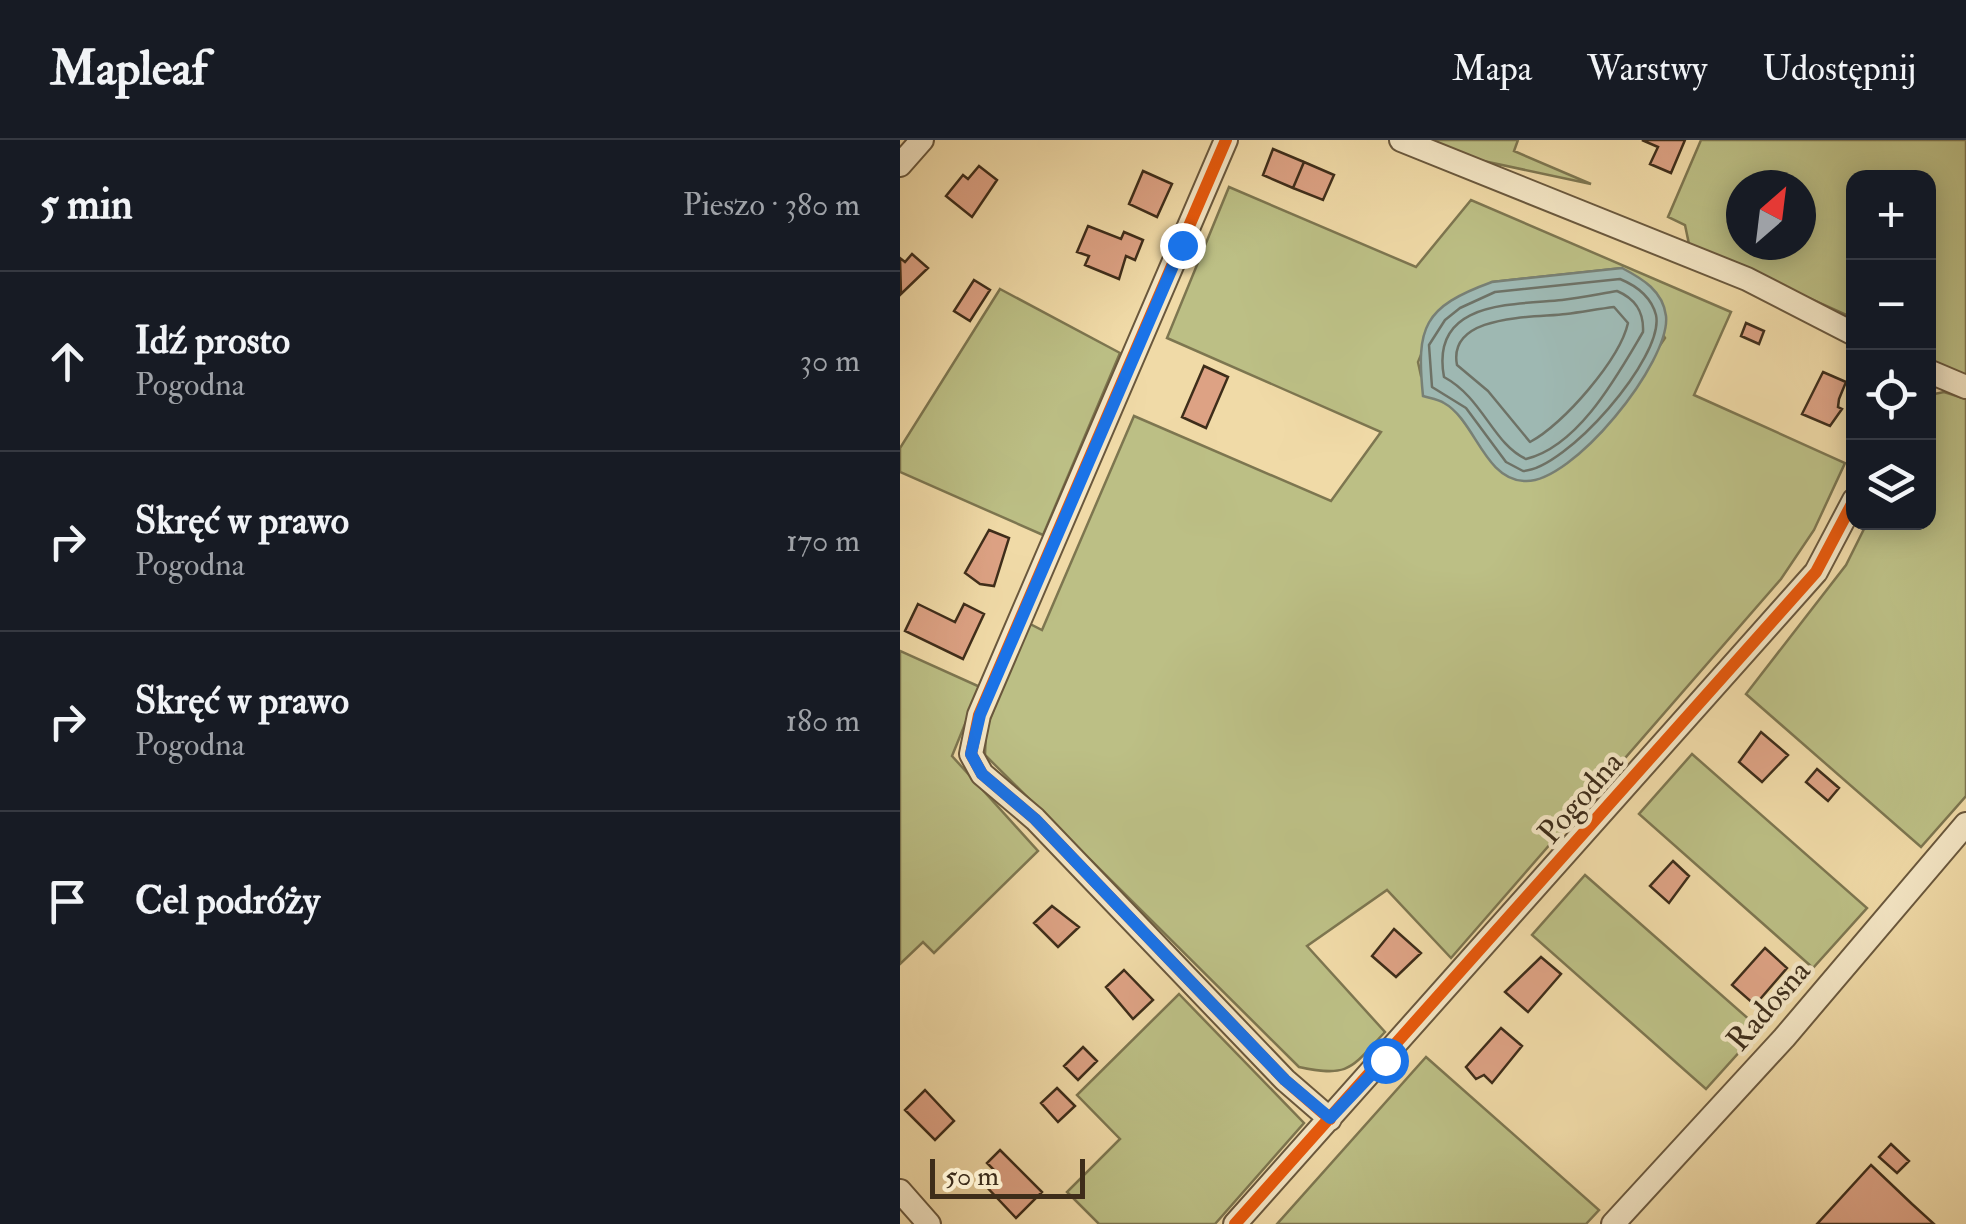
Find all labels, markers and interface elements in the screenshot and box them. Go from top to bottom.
text: Mapleaf [50,39,207,99]
text: Mapa [1452,47,1532,91]
text: Warstwy [1587,47,1707,91]
text: Udostępnij [1762,47,1916,91]
north arrow [1726,170,1816,260]
map controls [1846,170,1936,530]
button: + [1846,170,1936,260]
text: 5 min [40,179,133,231]
text: Pieszo · 380 m [683,185,860,225]
route end [1160,223,1206,269]
button: − [1846,260,1936,350]
text: Idź prosto [135,317,290,365]
icon: ahead [40,334,95,389]
text: 30 m [800,341,860,381]
button: locate [1846,350,1936,440]
text: Pogodna [135,365,245,405]
button: layers [1846,440,1936,530]
text: Skręć w prawo [135,497,349,545]
icon: right [40,514,95,569]
text: 170 m [786,521,860,561]
text: Pogodna [135,545,245,585]
text: Skręć w prawo [135,677,349,725]
icon: right [40,694,95,749]
text: 180 m [786,701,860,741]
text: Pogodna [135,725,245,765]
street label: Pogodna [1530,742,1632,852]
icon: arrive [40,874,95,929]
text: Cel podróży [135,877,320,925]
street label: Radosna [1718,951,1820,1059]
route start [1363,1038,1409,1084]
scale bar [930,1154,1085,1198]
text: 50 m [945,1159,999,1194]

